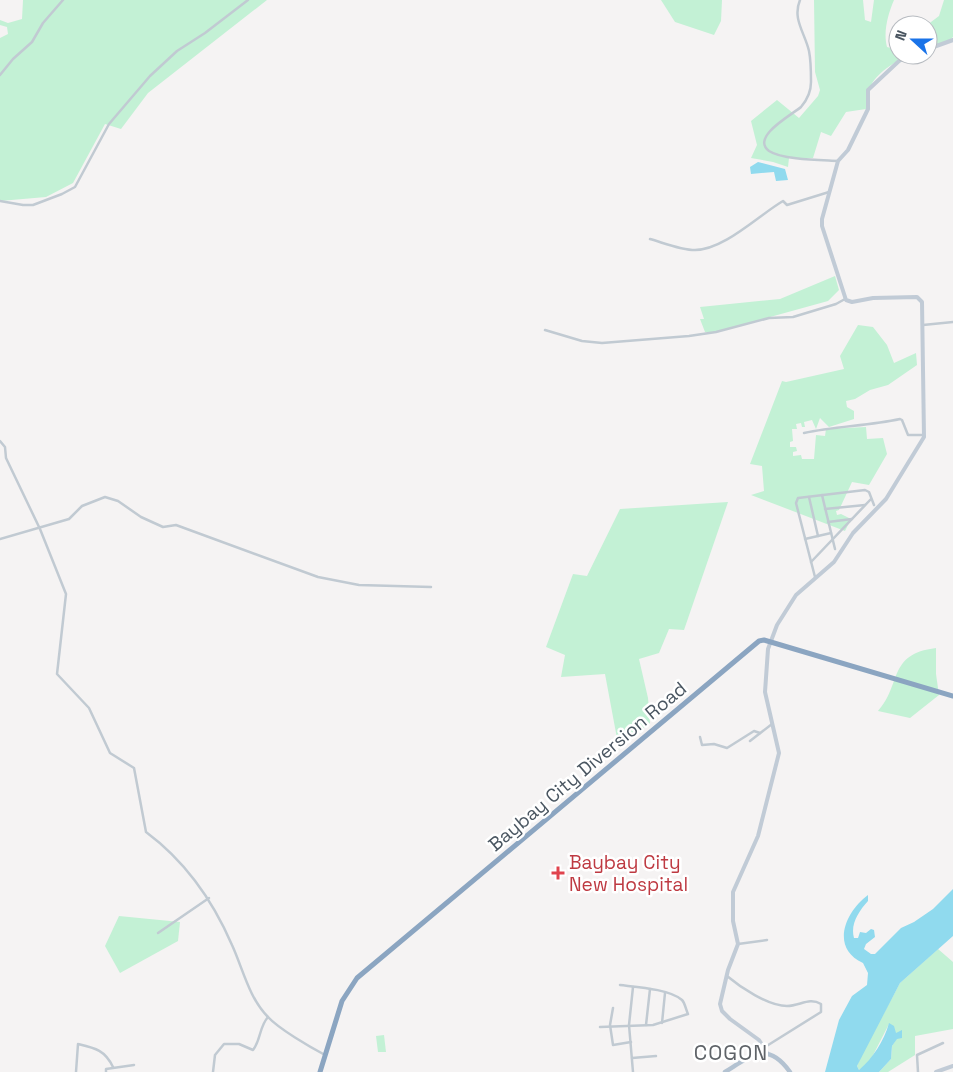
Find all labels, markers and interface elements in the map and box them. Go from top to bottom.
north arrow [888,15,938,65]
text: N [891,28,911,43]
street label: Baybay City Diversion Road [483,676,692,857]
place label: Baybay City New Hospital [569,850,688,897]
marker: Baybay City New Hospital [551,866,565,880]
district label: COGON [694,1039,768,1066]

